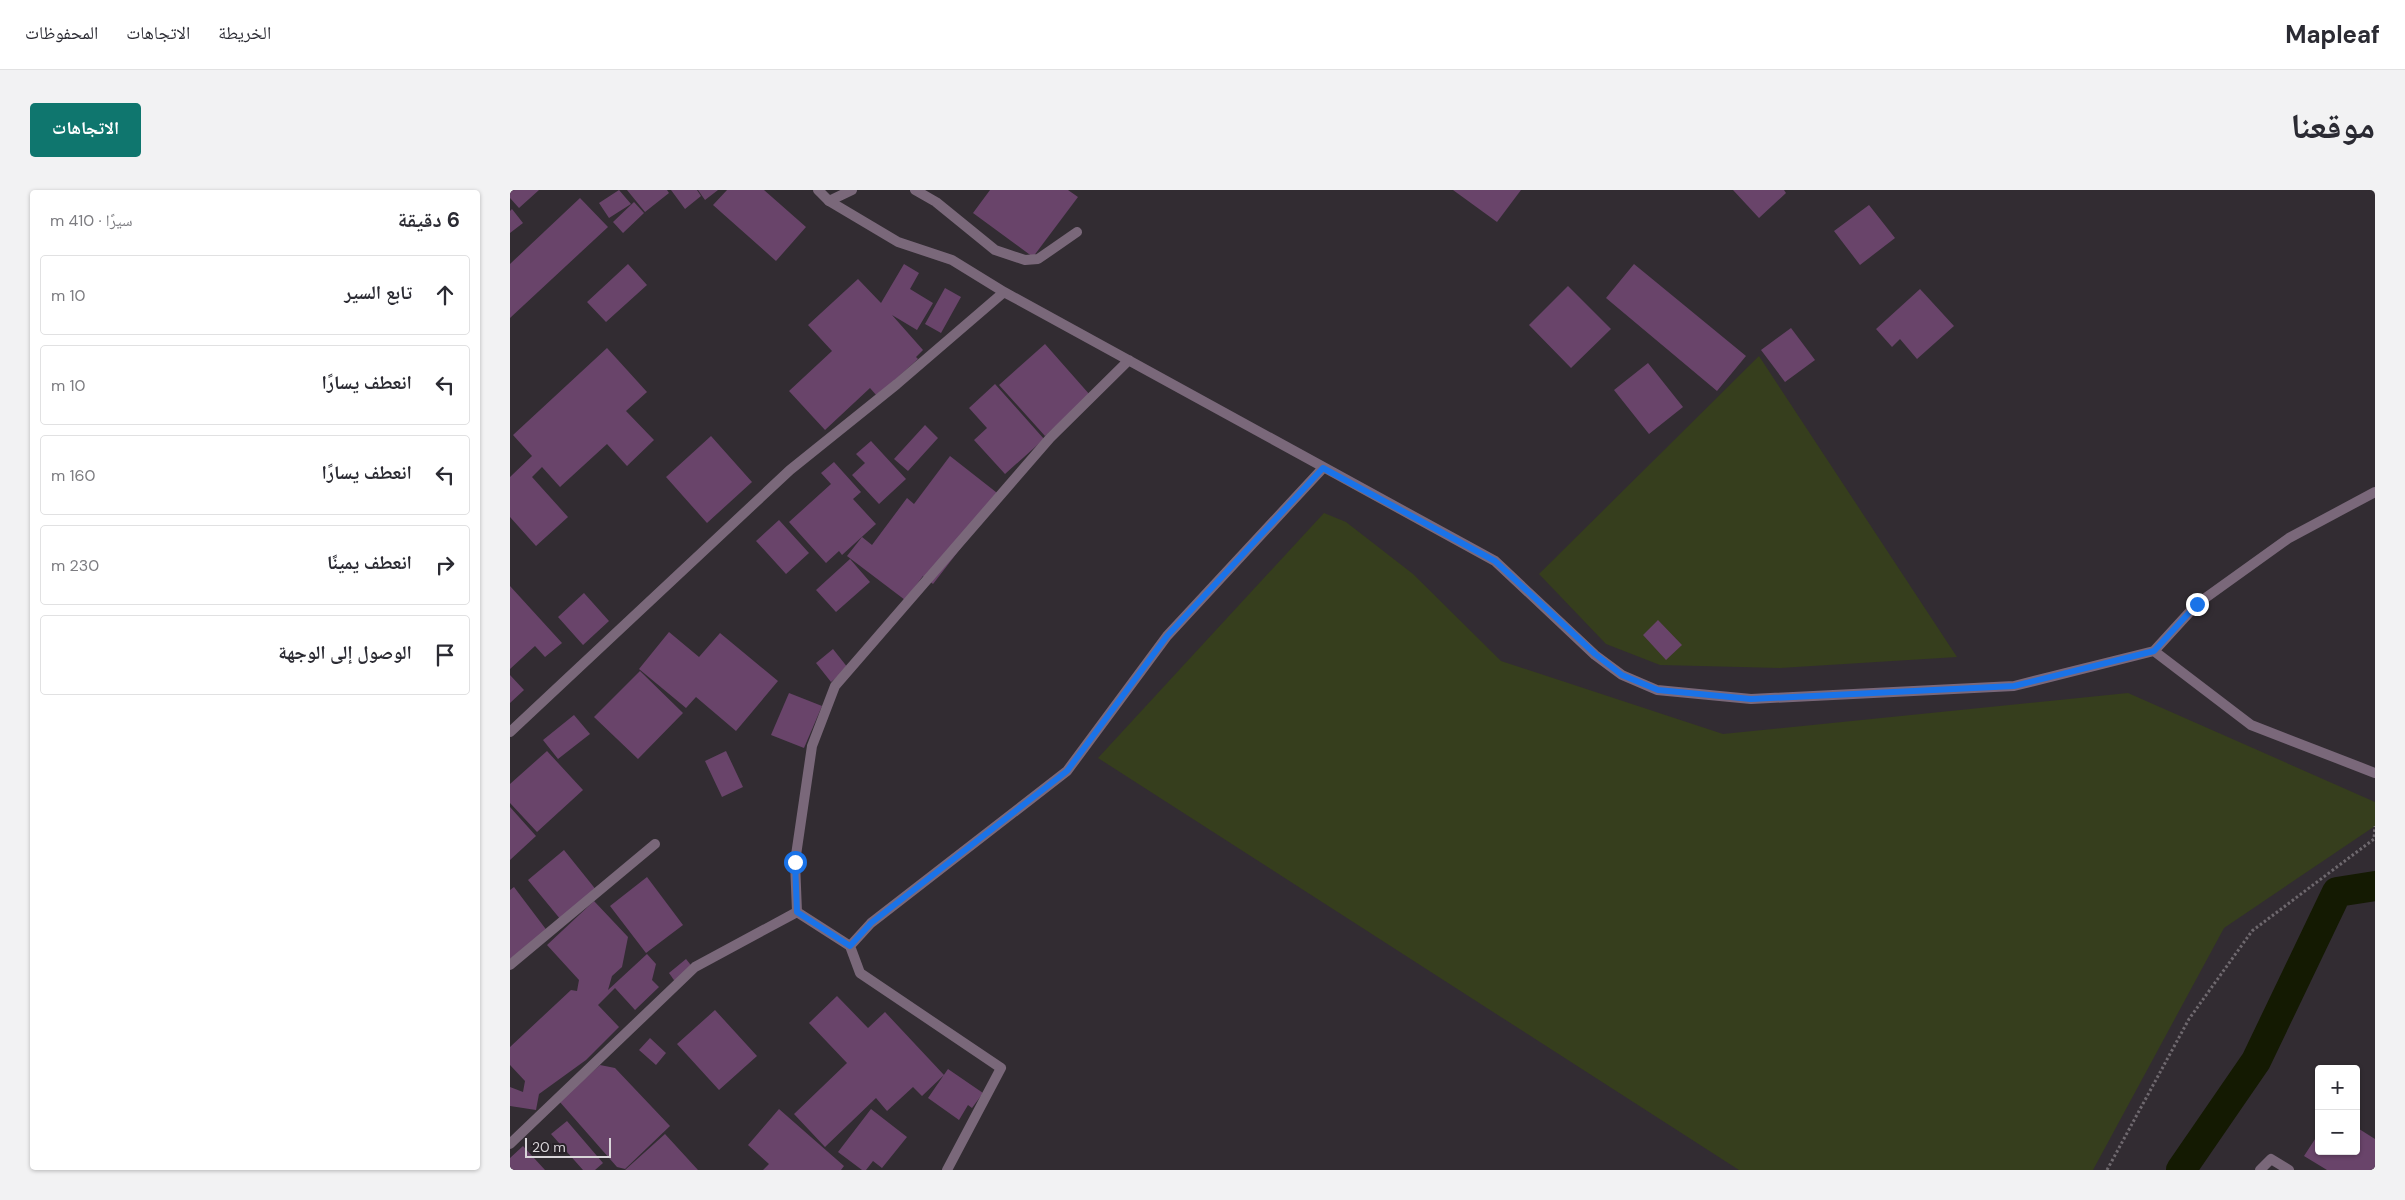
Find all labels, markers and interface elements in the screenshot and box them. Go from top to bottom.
text: Mapleaf [2285,19,2380,50]
text: المحفوظات [25,21,98,45]
text: الاتجاهات [126,21,190,45]
text: الخريطة [218,21,271,45]
button: الاتجاهات [30,103,141,157]
text: موقعنا [2290,103,2375,149]
text: 6 دقيقة [398,206,460,234]
text: سيرًا · 410 m [50,210,132,231]
text: تابع السير [344,280,412,305]
icon: ahead [431,281,459,309]
text: 10 m [51,285,85,306]
text: انعطف يسارًا [321,370,412,395]
icon: left [431,371,459,399]
text: 10 m [51,375,85,396]
text: انعطف يسارًا [321,460,412,485]
icon: left [431,461,459,489]
text: 160 m [51,465,96,486]
text: انعطف يمينًا [327,550,412,575]
icon: right [431,551,459,579]
text: 230 m [51,555,99,576]
route end [2186,593,2209,616]
text: الوصول إلى الوجهة [278,640,412,665]
icon: arrive [431,641,459,669]
route start [784,851,807,874]
map controls [2315,1065,2360,1155]
button: + [2315,1065,2360,1110]
button: − [2315,1110,2360,1155]
scale bar [525,1135,611,1158]
text: 20 m [532,1138,566,1156]

